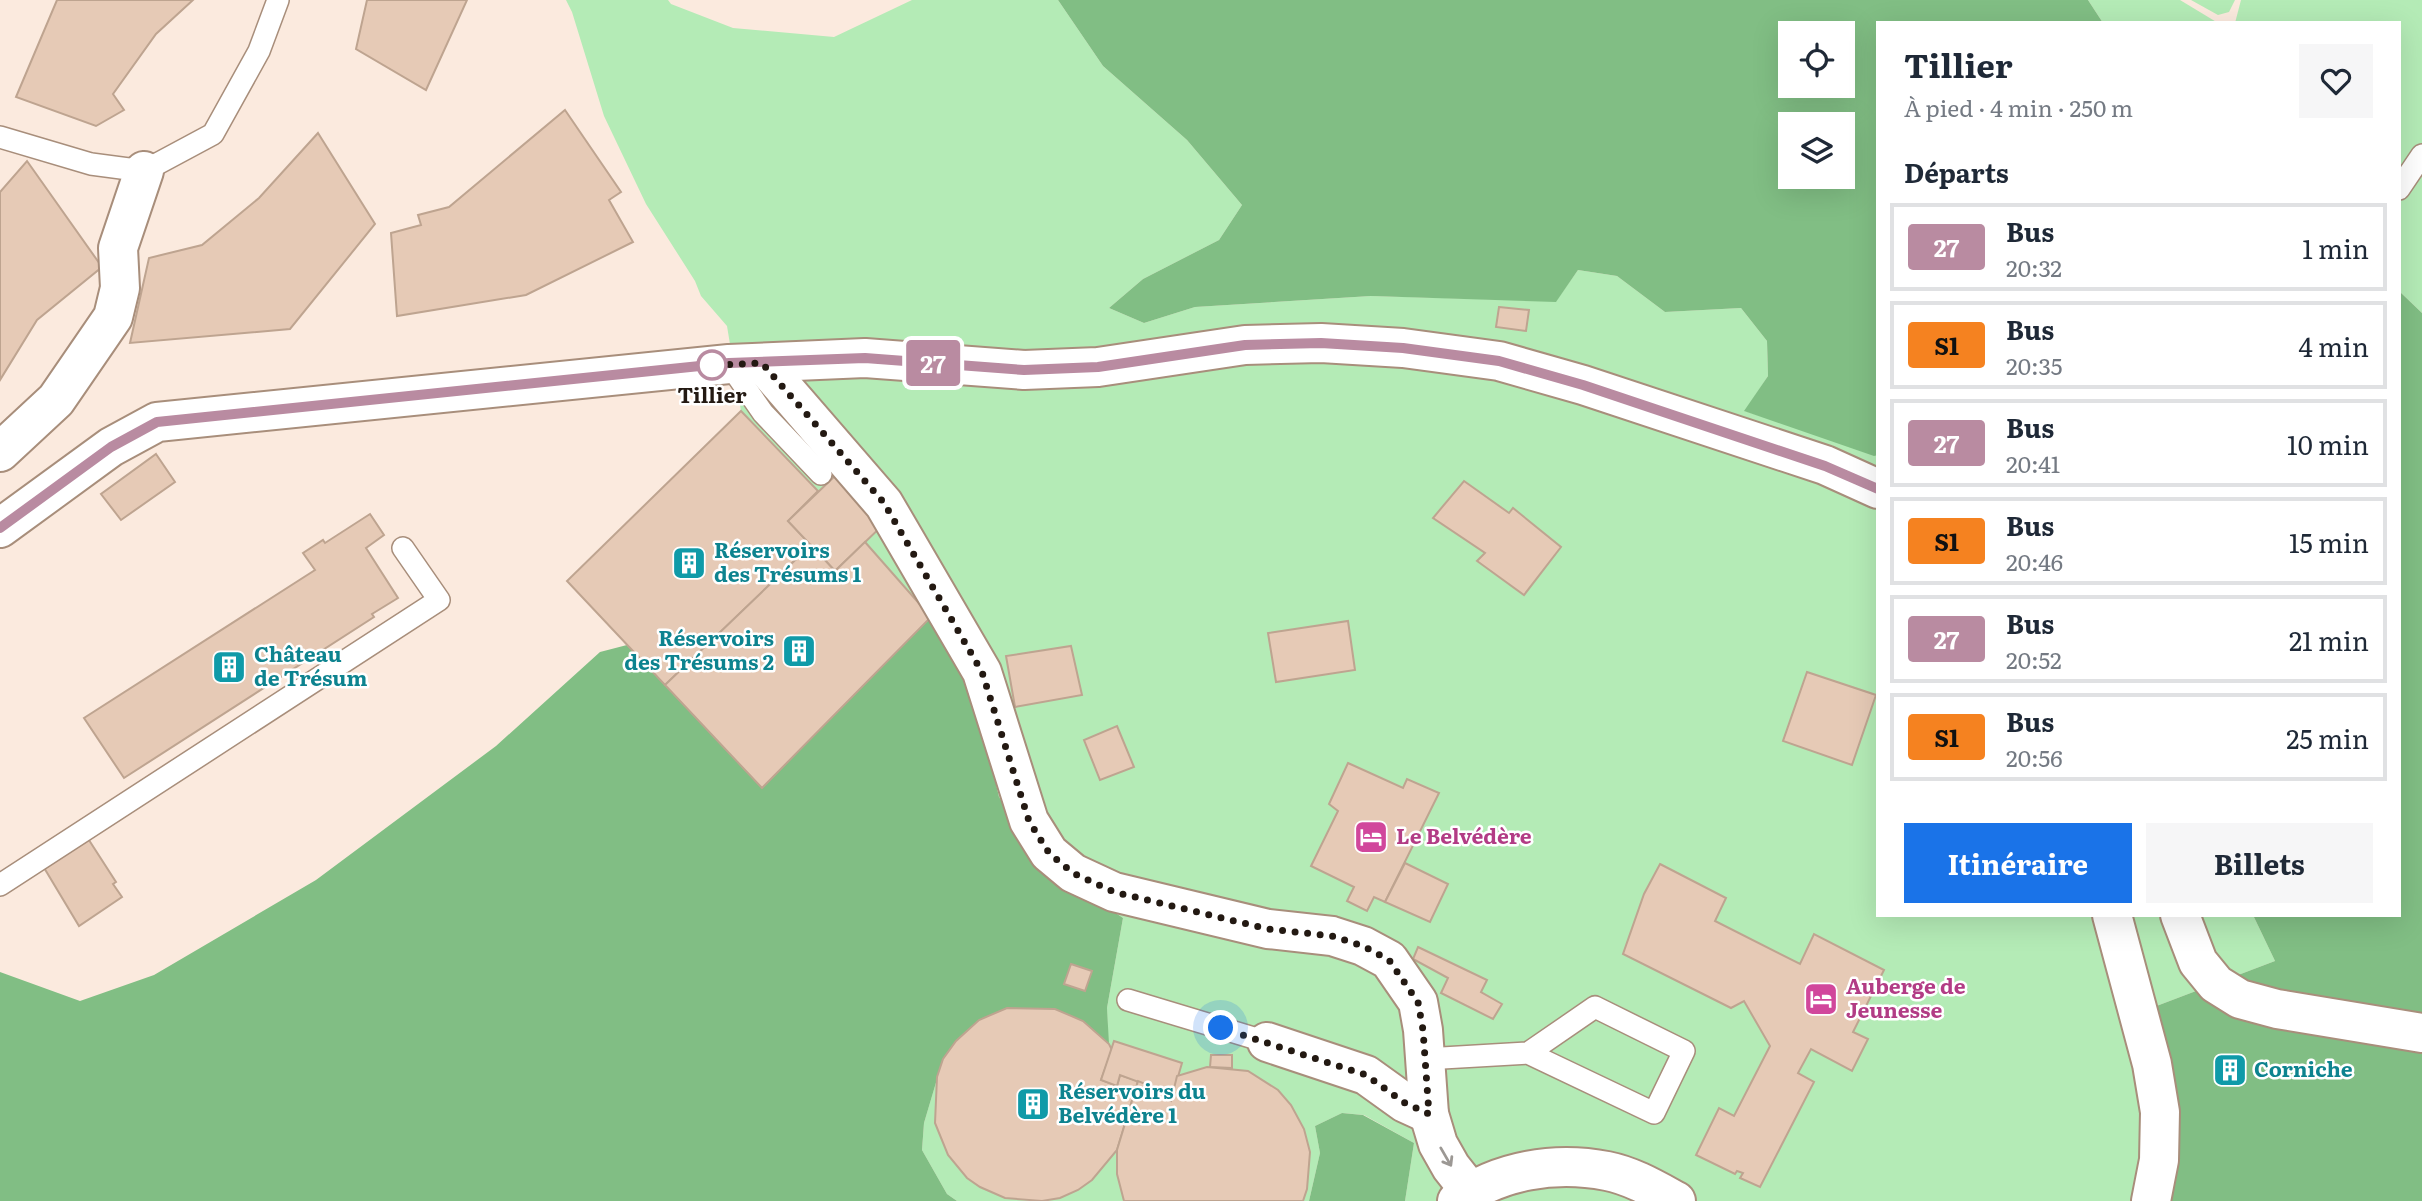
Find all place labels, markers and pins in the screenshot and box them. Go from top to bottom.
marker: Tillier [697,350,727,380]
place label: Tillier [677,378,747,409]
place label: Réservoirs des Trésums 1 [714,533,861,588]
building icon: Réservoirs des Trésums 1 [670,544,708,582]
place label: Réservoirs des Trésums 2 [624,621,774,676]
building icon: Réservoirs des Trésums 2 [780,632,818,670]
place label: Château de Trésum [254,637,368,692]
building icon: Château de Trésum [210,648,248,686]
hotel icon: Le Belvédère [1352,818,1390,856]
place label: Le Belvédère [1396,819,1532,850]
place label: Auberge de Jeunesse [1846,969,1966,1024]
hotel icon: Auberge de Jeunesse [1802,980,1840,1018]
building icon: Corniche [2211,1051,2249,1089]
place label: Corniche [2254,1052,2353,1083]
place label: Réservoirs du Belvédère 1 [1058,1074,1206,1129]
building icon: Réservoirs du Belvédère 1 [1014,1085,1052,1123]

